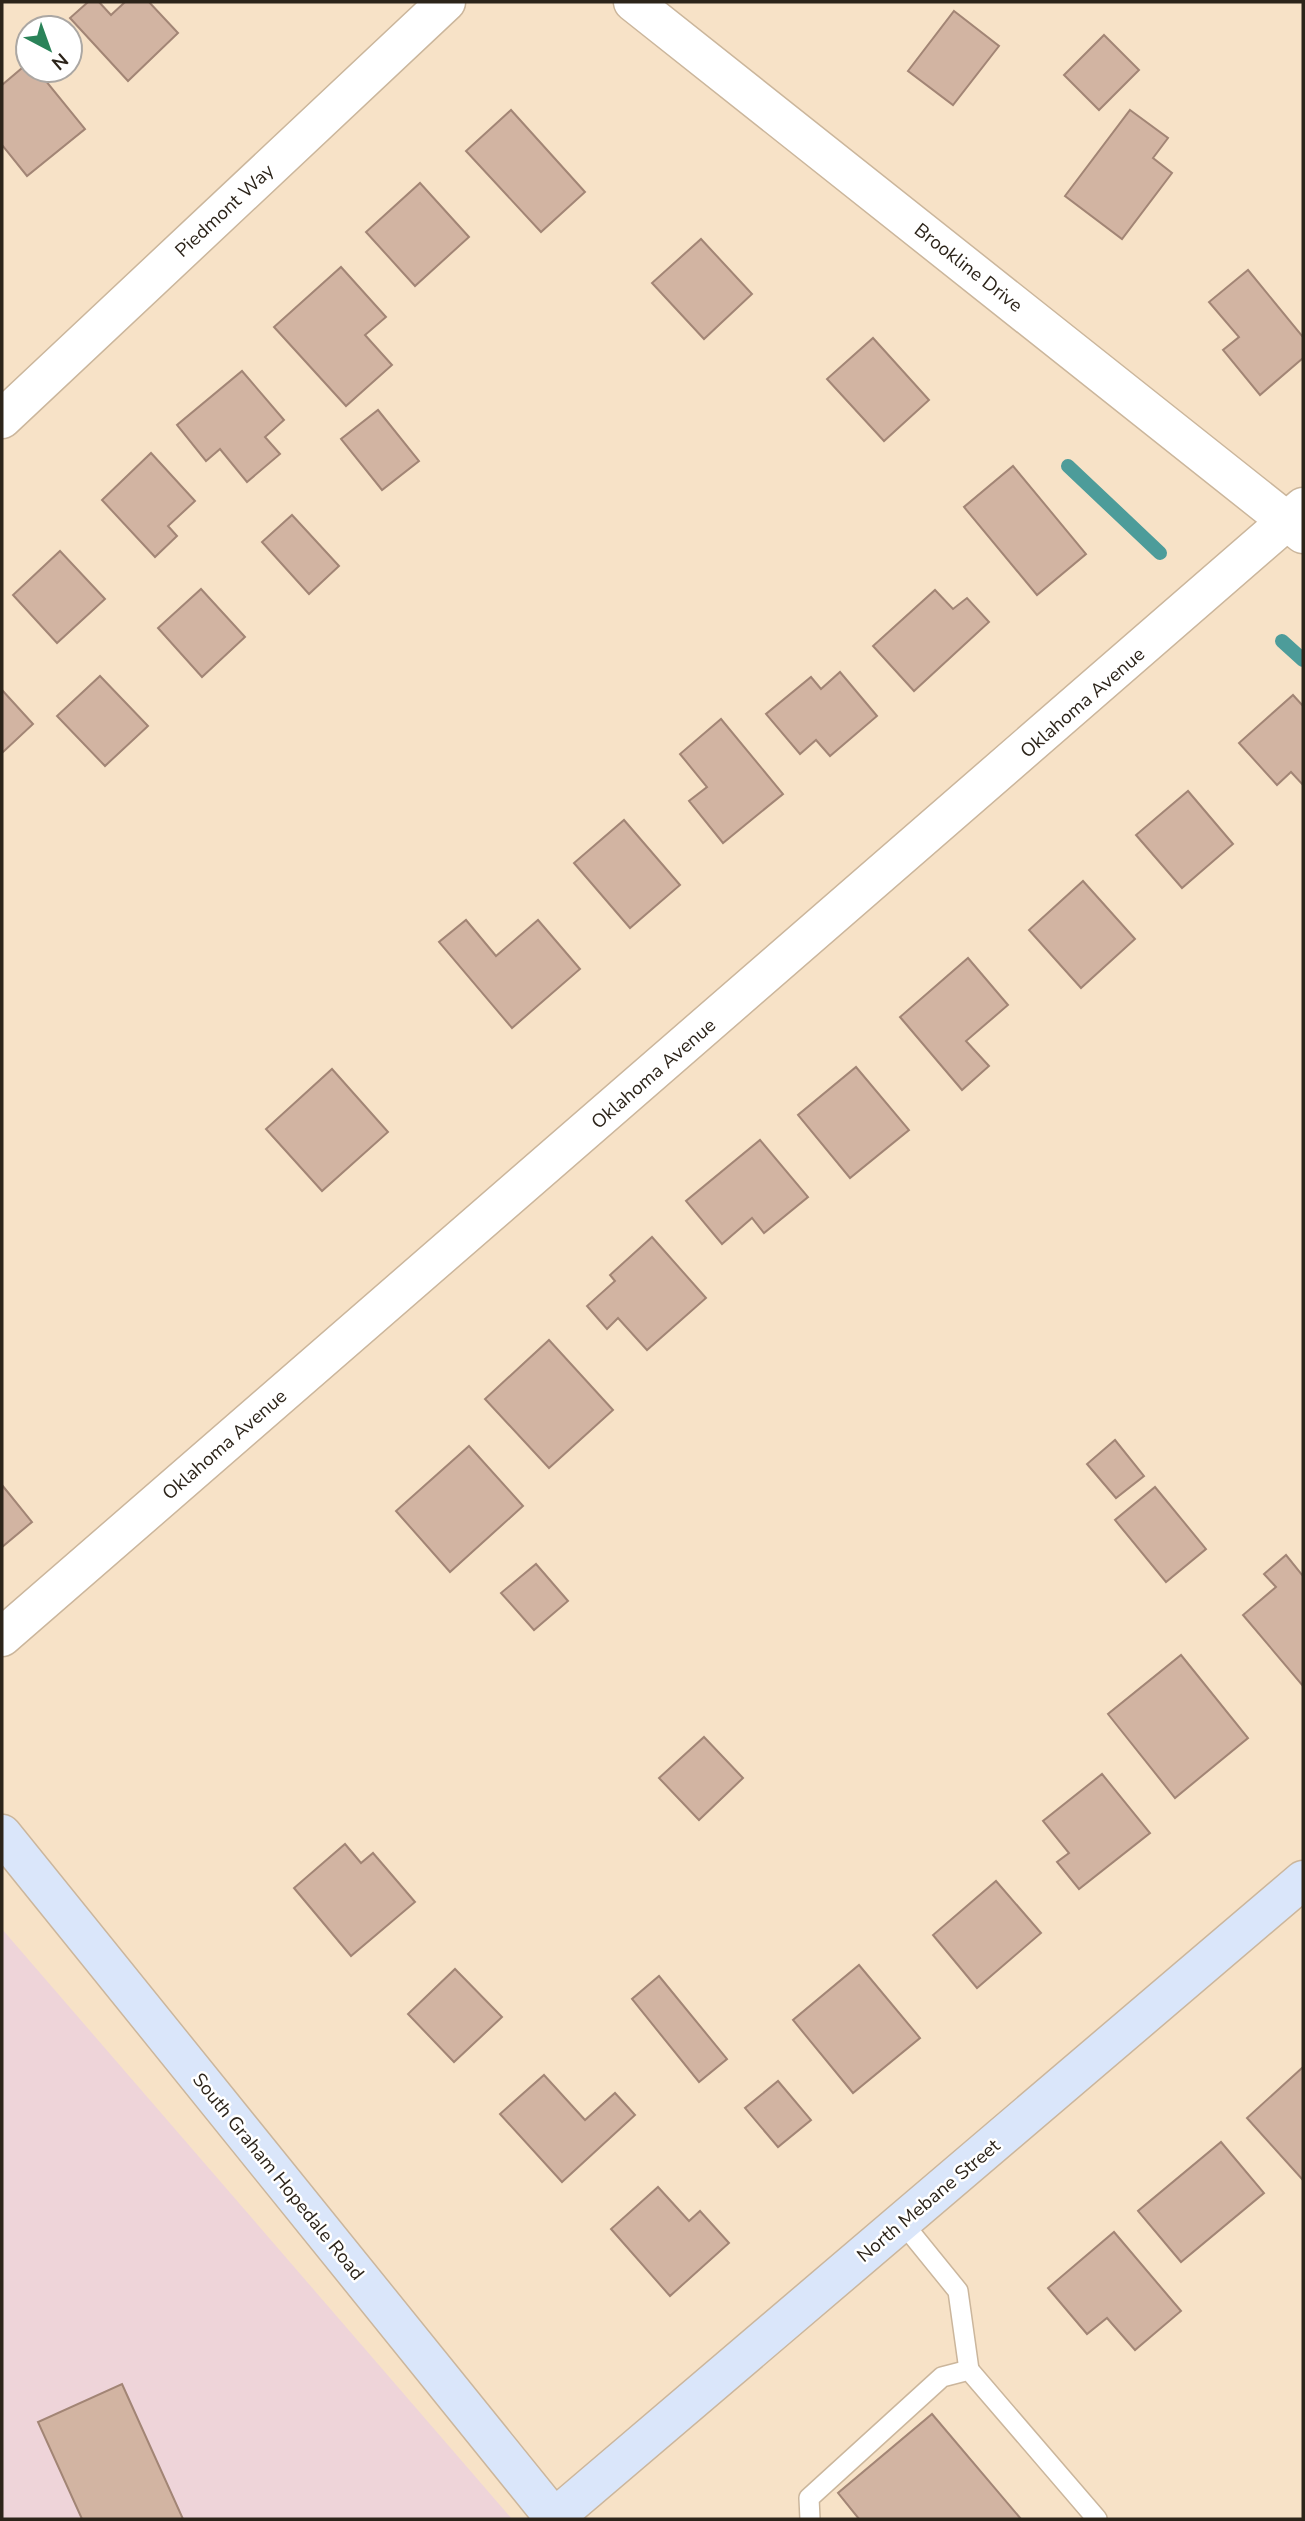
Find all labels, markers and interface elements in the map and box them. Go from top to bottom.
north arrow [14,14,84,84]
text: N [46,47,73,76]
street label: Piedmont Way [170,158,280,263]
street label: Brookline Drive [909,217,1028,318]
street label: Oklahoma Avenue [1015,641,1150,764]
street label: Oklahoma Avenue [586,1012,721,1135]
street label: Oklahoma Avenue [157,1383,292,1506]
street label: South Graham Hopedale Road [186,2067,370,2286]
street label: North Mebane Street [852,2133,1006,2268]

